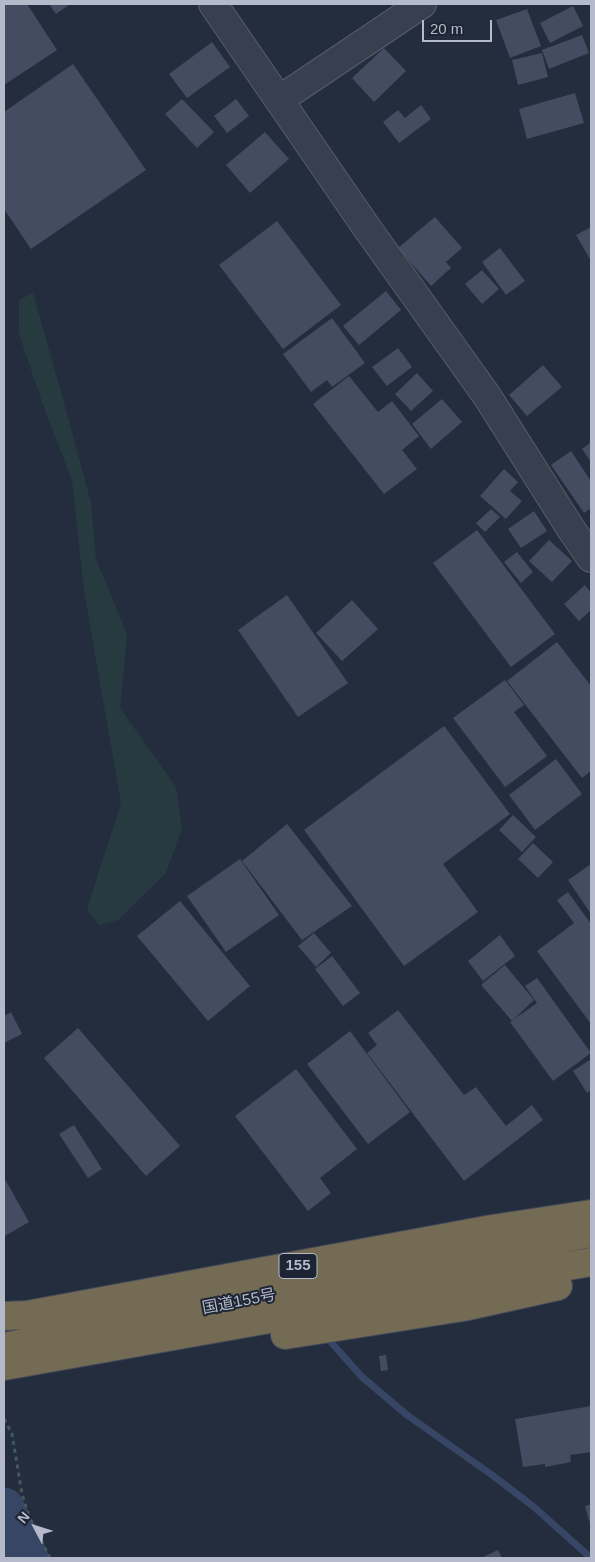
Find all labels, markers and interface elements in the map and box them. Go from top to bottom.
scale bar [425,10,495,42]
text: 20 m [430,20,463,37]
road number: 155 [279,1254,317,1278]
street label: 国道155号 [201,1285,277,1319]
north arrow [10,1502,60,1552]
text: N [14,1508,33,1526]

